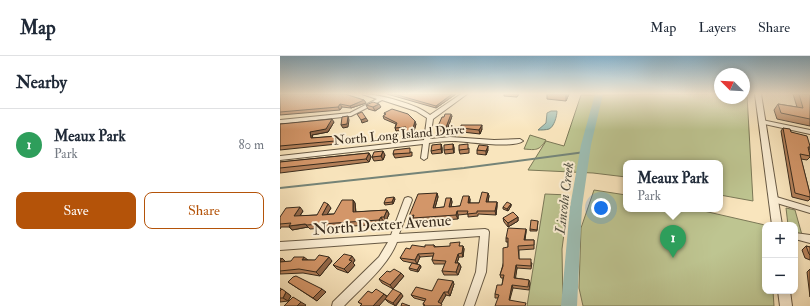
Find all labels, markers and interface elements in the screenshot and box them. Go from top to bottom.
text: Map [20,16,56,40]
text: Map [650,19,676,36]
text: Layers [698,19,736,36]
text: Share [758,19,790,36]
north arrow [714,68,750,104]
text: Nearby [16,72,67,93]
street label: North Long Island Drive [333,121,466,149]
text: Meaux Park [54,127,126,146]
text: 1 [27,137,31,153]
text: 80 m [238,137,264,153]
text: Park [54,146,78,162]
popup [623,160,723,212]
water label: Lincoln Creek [552,161,577,236]
text: Meaux Park [637,169,709,188]
text: Park [637,188,661,204]
button: Save [16,192,136,229]
button: Share [144,192,264,229]
your location [591,198,611,218]
street label: North Dexter Avenue [312,210,452,240]
map controls [762,222,798,294]
button: + [762,222,798,258]
pin: 1 [660,225,686,258]
button: − [762,258,798,294]

